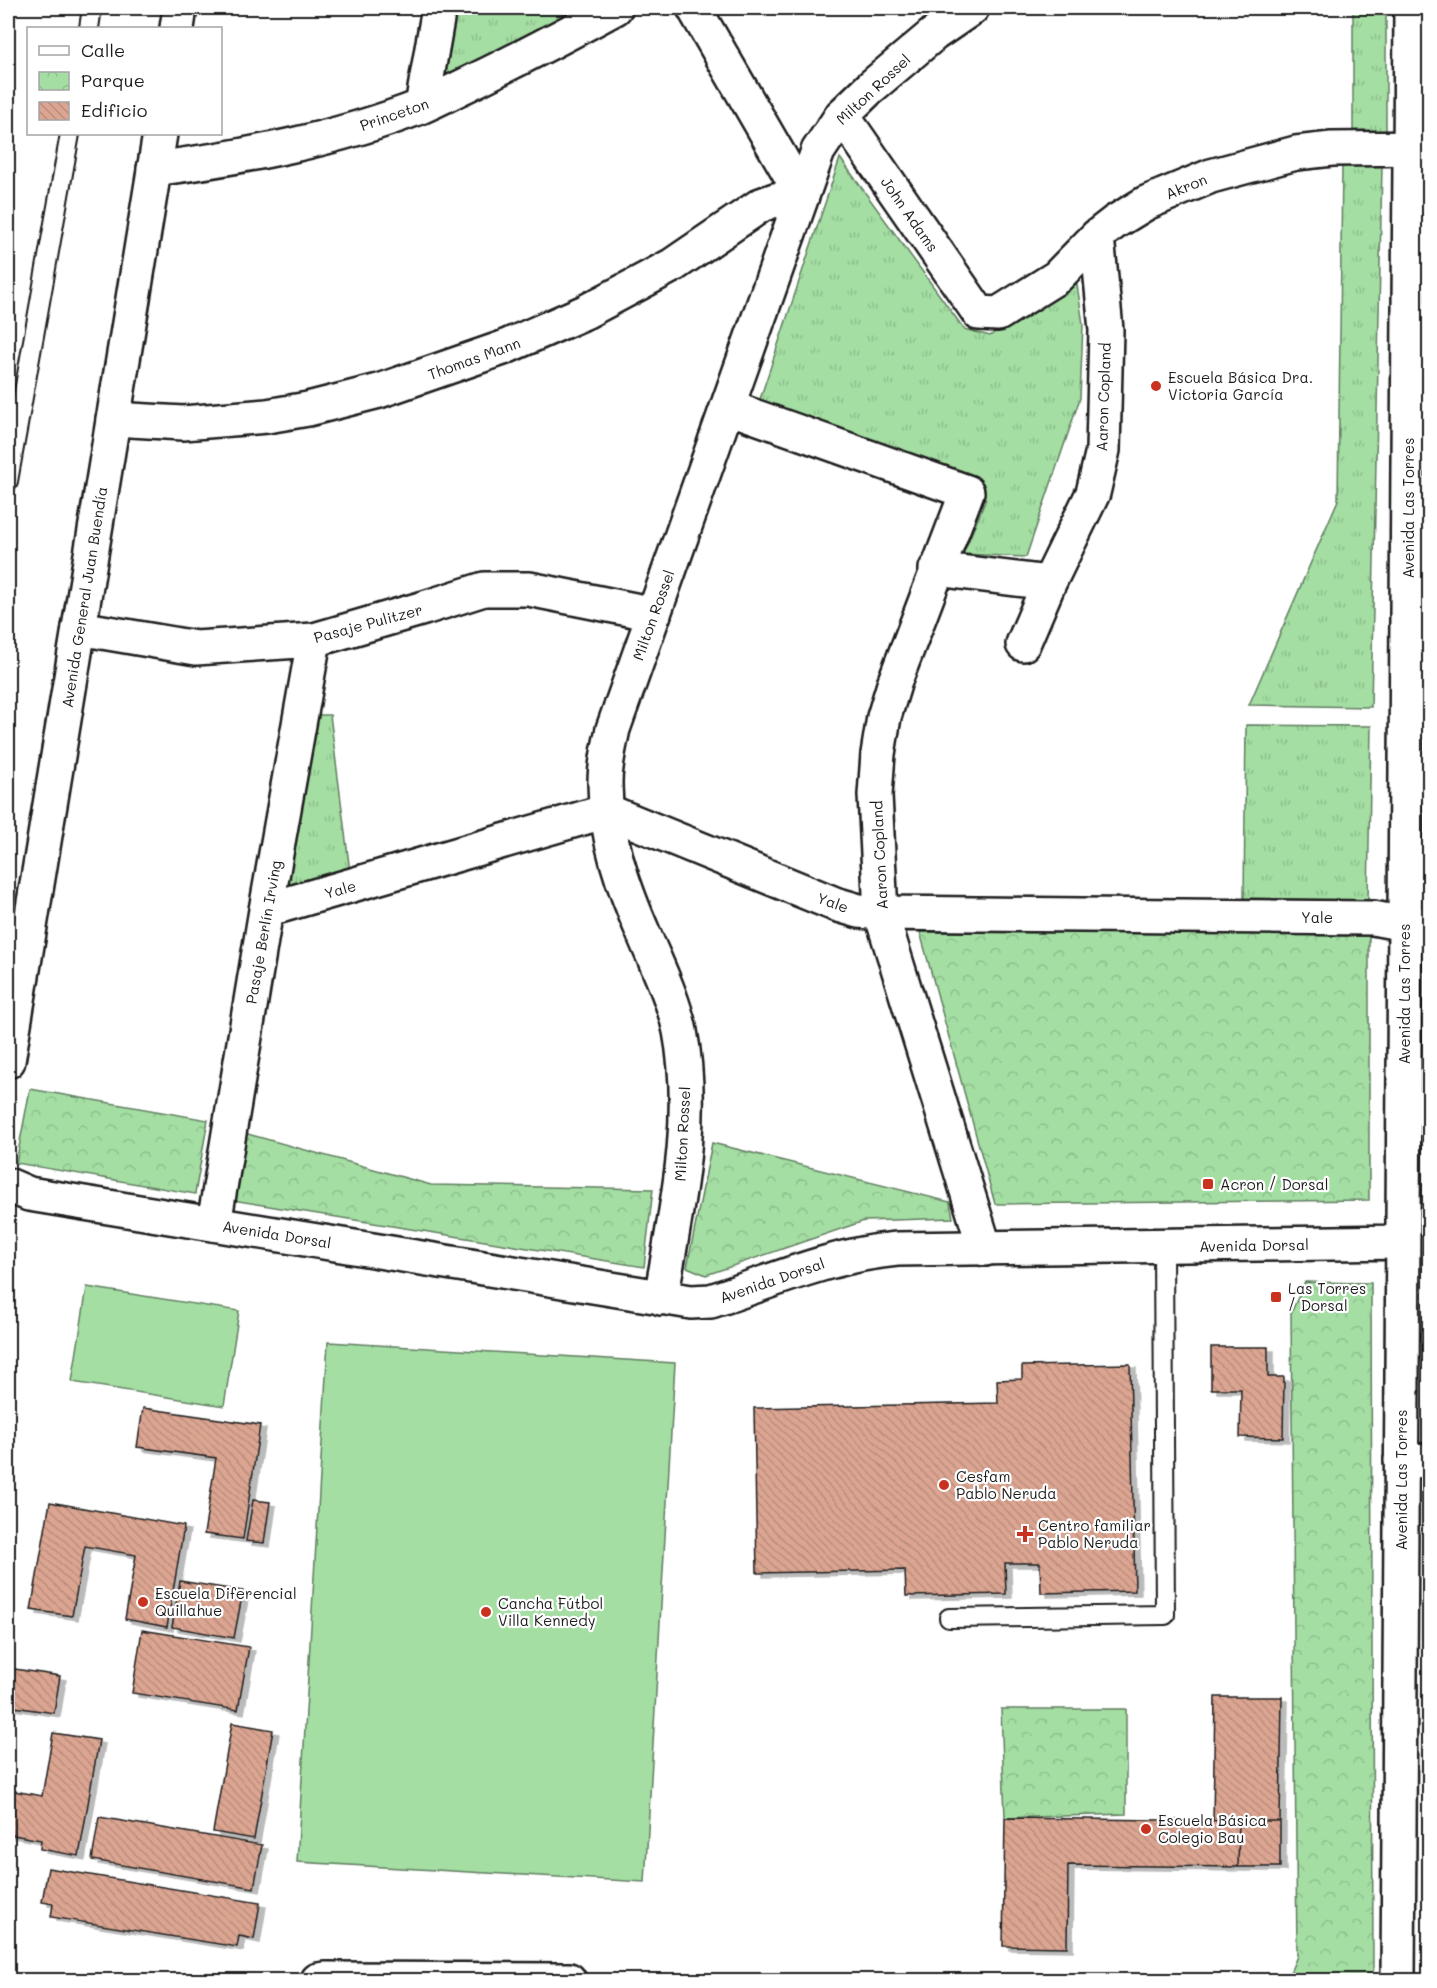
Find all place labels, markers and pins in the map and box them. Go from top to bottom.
place label: Escuela Básica Dra. Victoria García [1168,367,1313,404]
marker: Escuela Básica Dra. Victoria García [1149,379,1163,393]
place label: Acron / Dorsal [1220,1174,1329,1194]
marker: Acron / Dorsal [1201,1177,1215,1191]
place label: Las Torres / Dorsal [1288,1278,1366,1315]
marker: Las Torres / Dorsal [1269,1290,1283,1304]
place label: Cesfam Pablo Neruda [956,1466,1056,1503]
marker: Cesfam Pablo Neruda [937,1478,951,1492]
place label: Centro familiar Pablo Neruda [1038,1515,1151,1552]
marker: Centro familiar Pablo Neruda [1016,1525,1034,1543]
place label: Escuela Diferencial Quillahue [155,1583,297,1620]
place label: Cancha Fútbol Villa Kennedy [498,1593,603,1630]
marker: Escuela Diferencial Quillahue [136,1595,150,1609]
marker: Cancha Fútbol Villa Kennedy [479,1605,493,1619]
place label: Escuela Básica Colegio Bau [1158,1810,1267,1847]
marker: Escuela Básica Colegio Bau [1139,1822,1153,1836]

